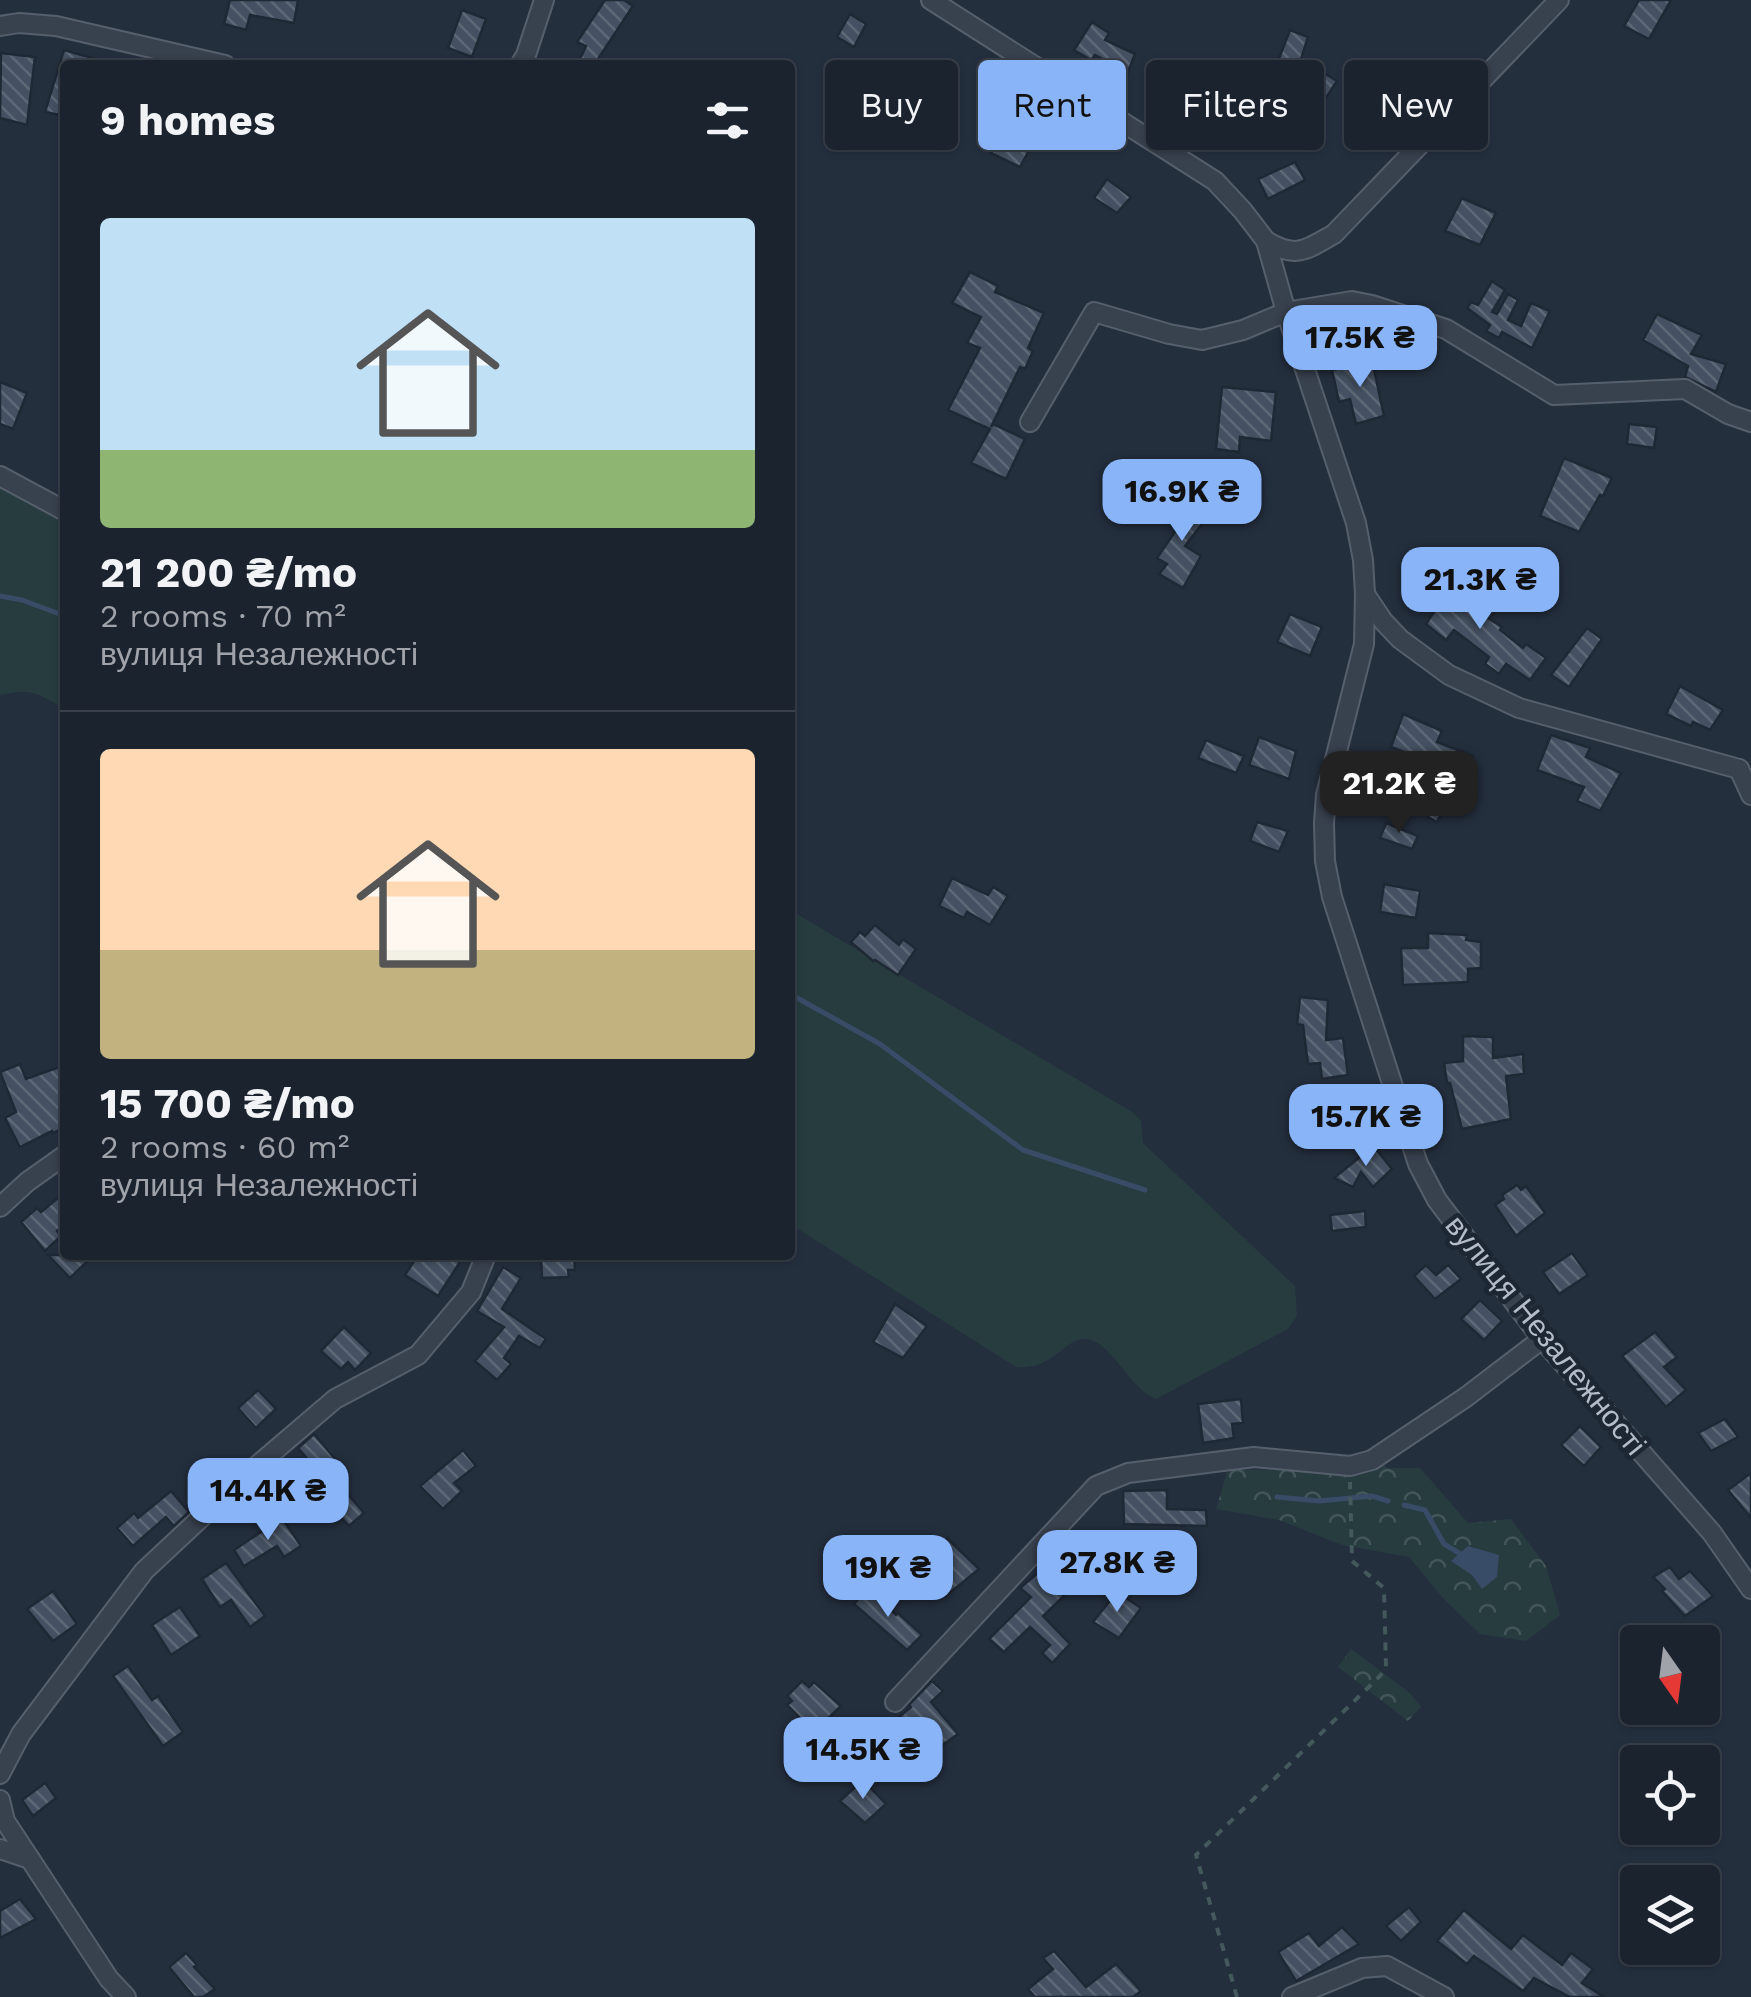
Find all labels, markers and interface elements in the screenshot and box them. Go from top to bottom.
chip: Buy [825,60,958,150]
chip: Rent [978,60,1126,150]
chip: Filters [1146,60,1324,150]
chip: New [1344,60,1488,150]
icon: filters [700,93,755,148]
text: 9 homes [100,96,275,145]
icon: home [338,283,518,463]
pin: 17.5K ₴ [1268,305,1452,390]
text: 17.5K ₴ [1305,318,1415,356]
pin: 16.9K ₴ [1090,459,1274,544]
text: 16.9K ₴ [1124,472,1240,510]
pin: 21.3K ₴ [1388,547,1572,632]
text: 21 200 ₴/mo [100,548,357,597]
text: 21.3K ₴ [1423,560,1537,598]
text: 2 rooms · 70 m² [100,597,346,635]
text: вулиця Незалежності [100,635,418,673]
pin: 21.2K ₴ [1307,751,1491,836]
text: 21.2K ₴ [1342,764,1456,802]
icon: home [338,814,518,994]
text: 15 700 ₴/mo [100,1079,355,1128]
pin: 15.7K ₴ [1274,1084,1458,1169]
text: 15.7K ₴ [1311,1097,1421,1135]
text: 2 rooms · 60 m² [100,1128,349,1166]
text: вулиця Незалежності [100,1166,418,1204]
street label: вулиця Незалежності [1439,1208,1653,1462]
pin: 14.4K ₴ [176,1458,360,1543]
text: 14.4K ₴ [210,1471,326,1509]
pin: 27.8K ₴ [1025,1530,1209,1615]
pin: 19K ₴ [818,1535,958,1620]
text: 27.8K ₴ [1059,1543,1175,1581]
text: 19K ₴ [845,1548,931,1586]
north arrow [1620,1625,1720,1725]
map controls [1620,1625,1720,1965]
pin: 14.5K ₴ [771,1717,955,1802]
text: 14.5K ₴ [806,1730,920,1768]
button: locate [1620,1745,1720,1845]
button: layers [1620,1865,1720,1965]

